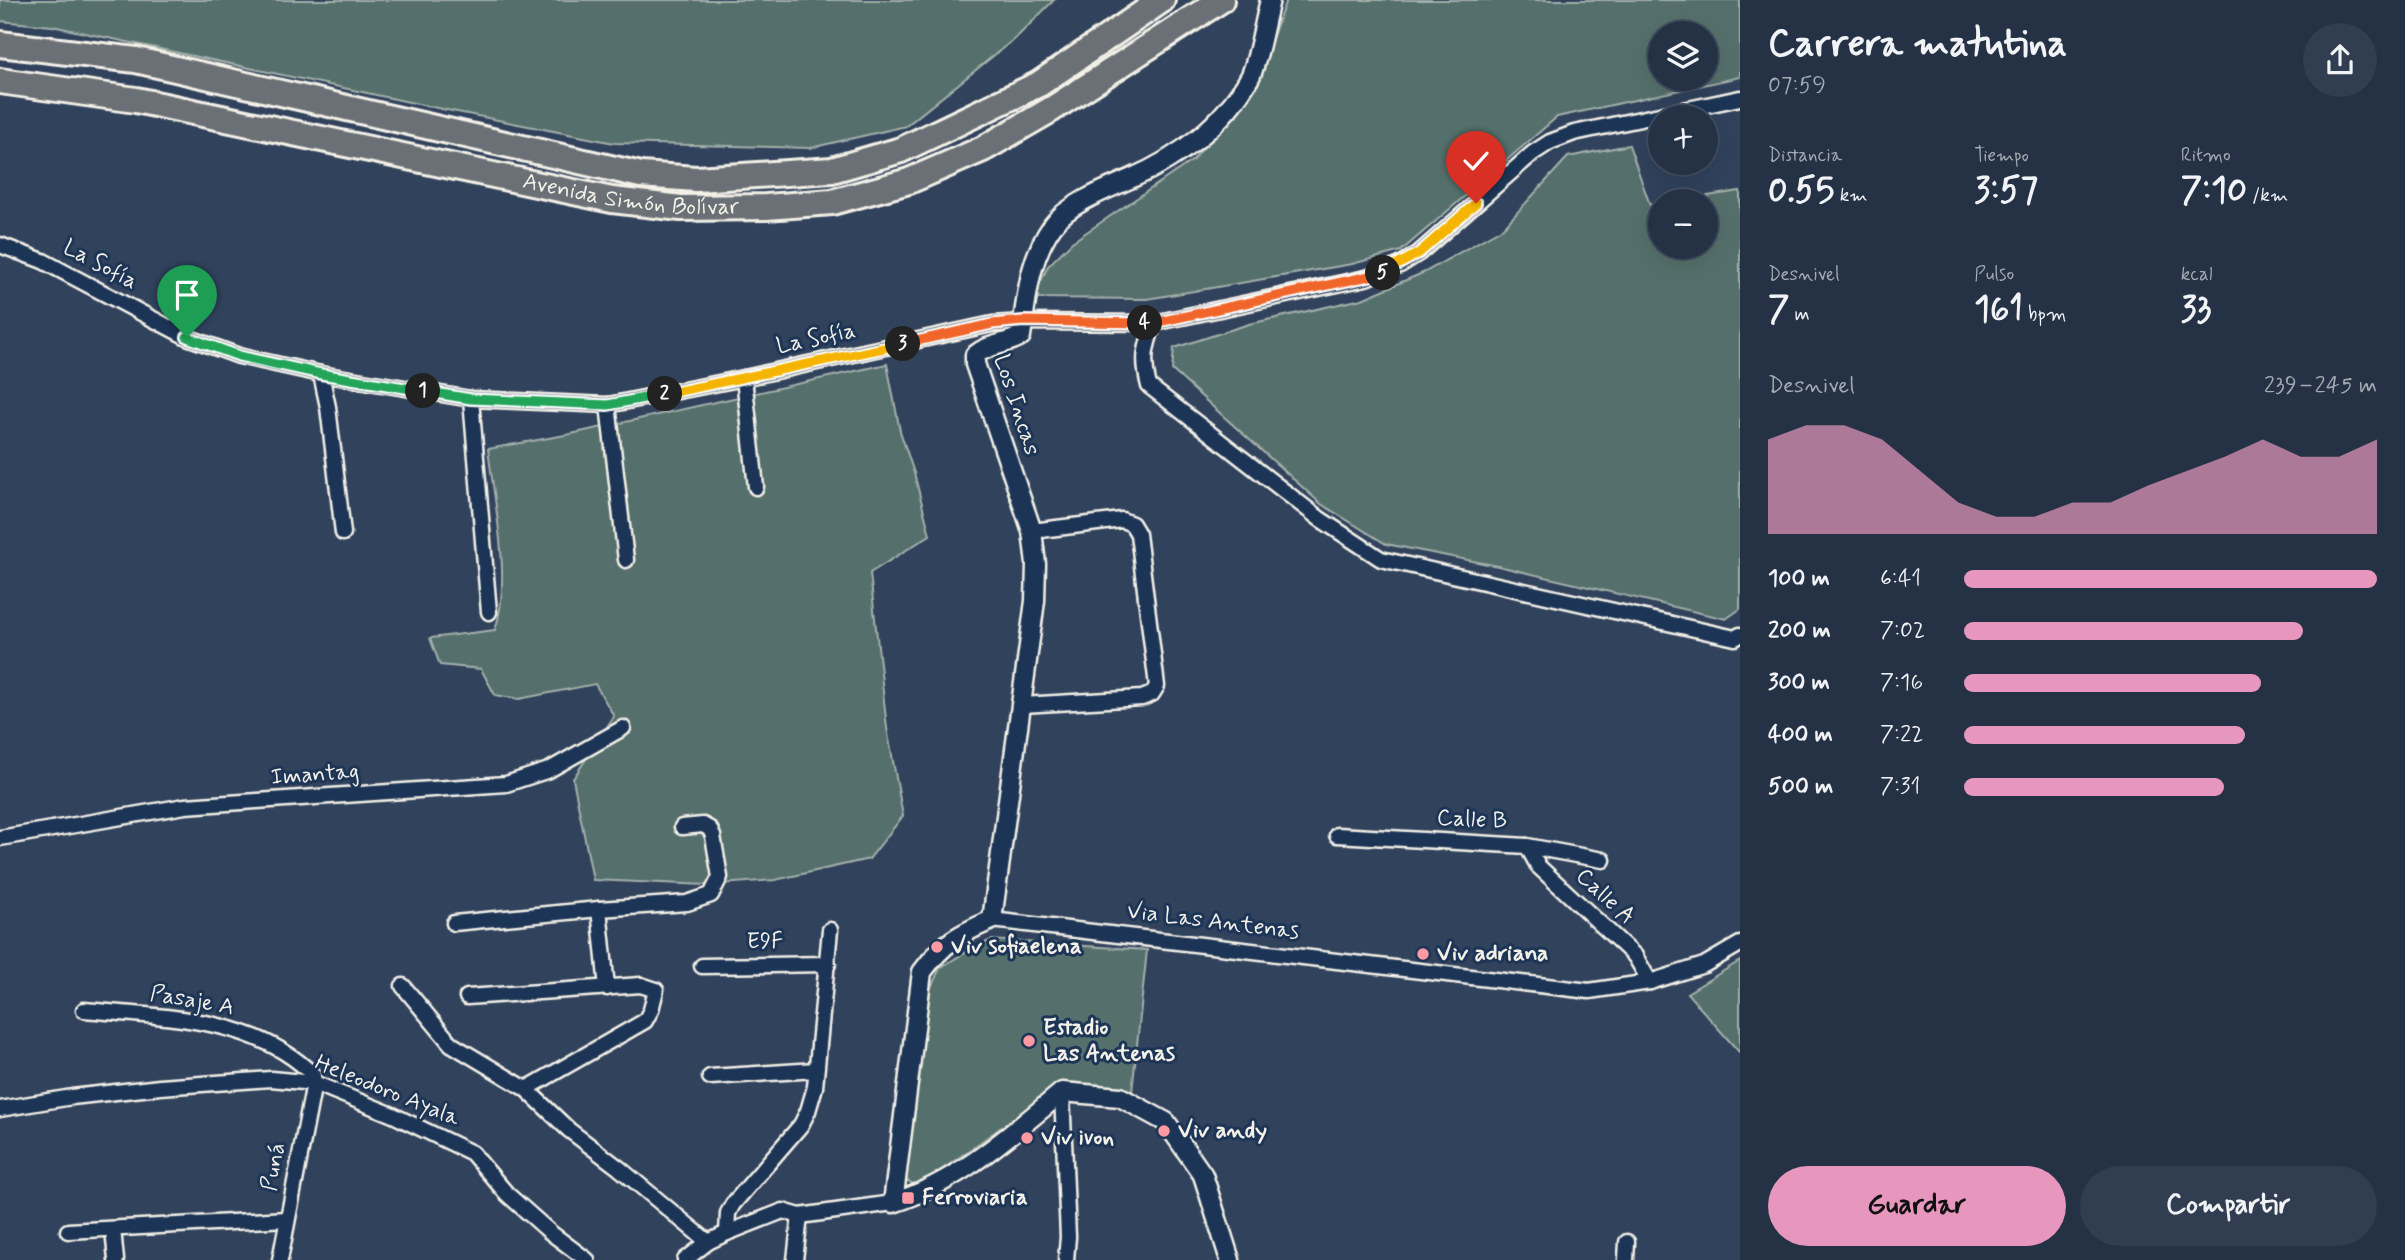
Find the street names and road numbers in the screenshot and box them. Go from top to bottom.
street label: Avenida Simón Bolívar [520,167,740,224]
street label: La Sofía [57,233,143,297]
street label: La Sofía [774,316,858,362]
street label: Los Incas [986,351,1046,459]
street label: Imantag [270,757,360,793]
street label: Calle B [1436,803,1508,837]
street label: Calle A [1569,862,1641,932]
street label: Via Las Antenas [1125,897,1301,947]
street label: E9F [746,927,784,957]
street label: Pasaje A [148,979,236,1023]
street label: Heleodoro Ayala [310,1048,464,1134]
street label: Puná [255,1140,293,1194]

